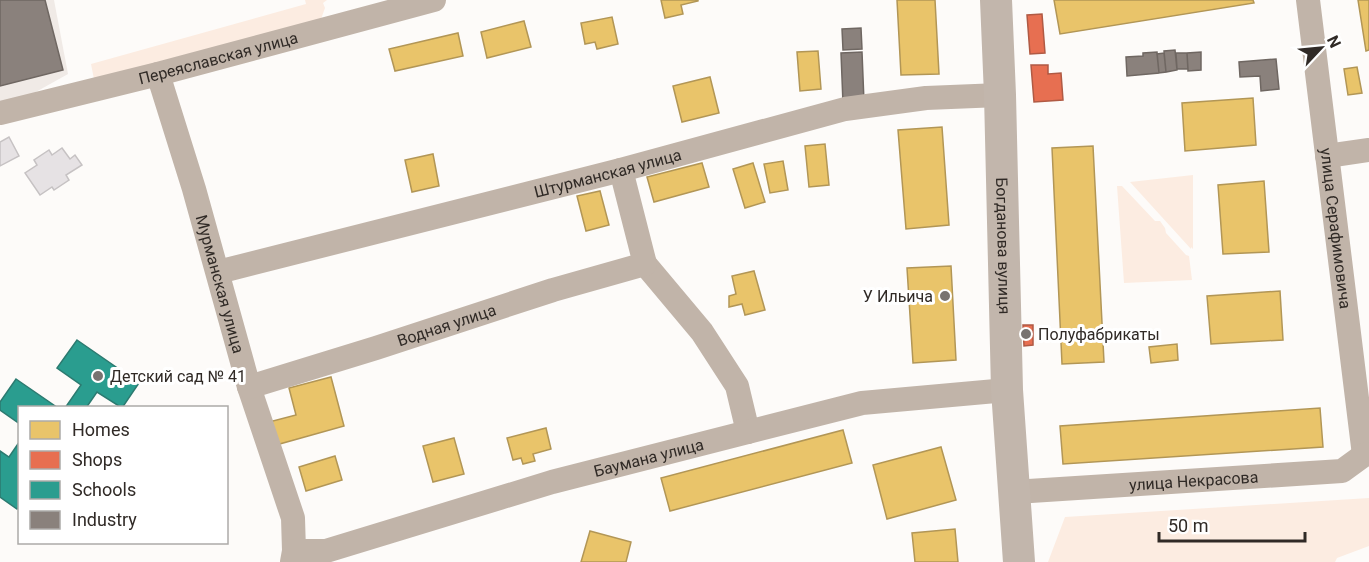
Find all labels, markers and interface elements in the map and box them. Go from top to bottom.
north arrow [1291,18,1351,78]
street label: Переяславская улица [137,27,300,88]
text: N [1323,32,1345,51]
street label: Штурманская улица [532,145,683,201]
street label: улица Серафимовича [1317,147,1355,310]
street label: Богданова вулиця [992,177,1015,315]
street label: Мурманская улица [192,213,249,355]
place label: У Ильича [863,287,933,306]
marker: У Ильича [938,289,952,303]
street label: Водная улица [395,300,498,350]
place label: Полуфабрикаты [1038,325,1160,344]
marker: Полуфабрикаты [1019,327,1033,341]
place label: Детский сад № 41 [110,367,246,386]
marker: Детский сад № 41 [91,369,105,383]
legend [18,406,228,544]
text: Homes [72,419,130,440]
street label: Баумана улица [592,434,706,480]
text: Shops [72,449,122,470]
street label: улица Некрасова [1128,467,1259,494]
text: Schools [72,479,136,500]
scale bar [1159,505,1304,543]
text: Industry [72,509,137,530]
text: 50 m [1168,515,1208,536]

